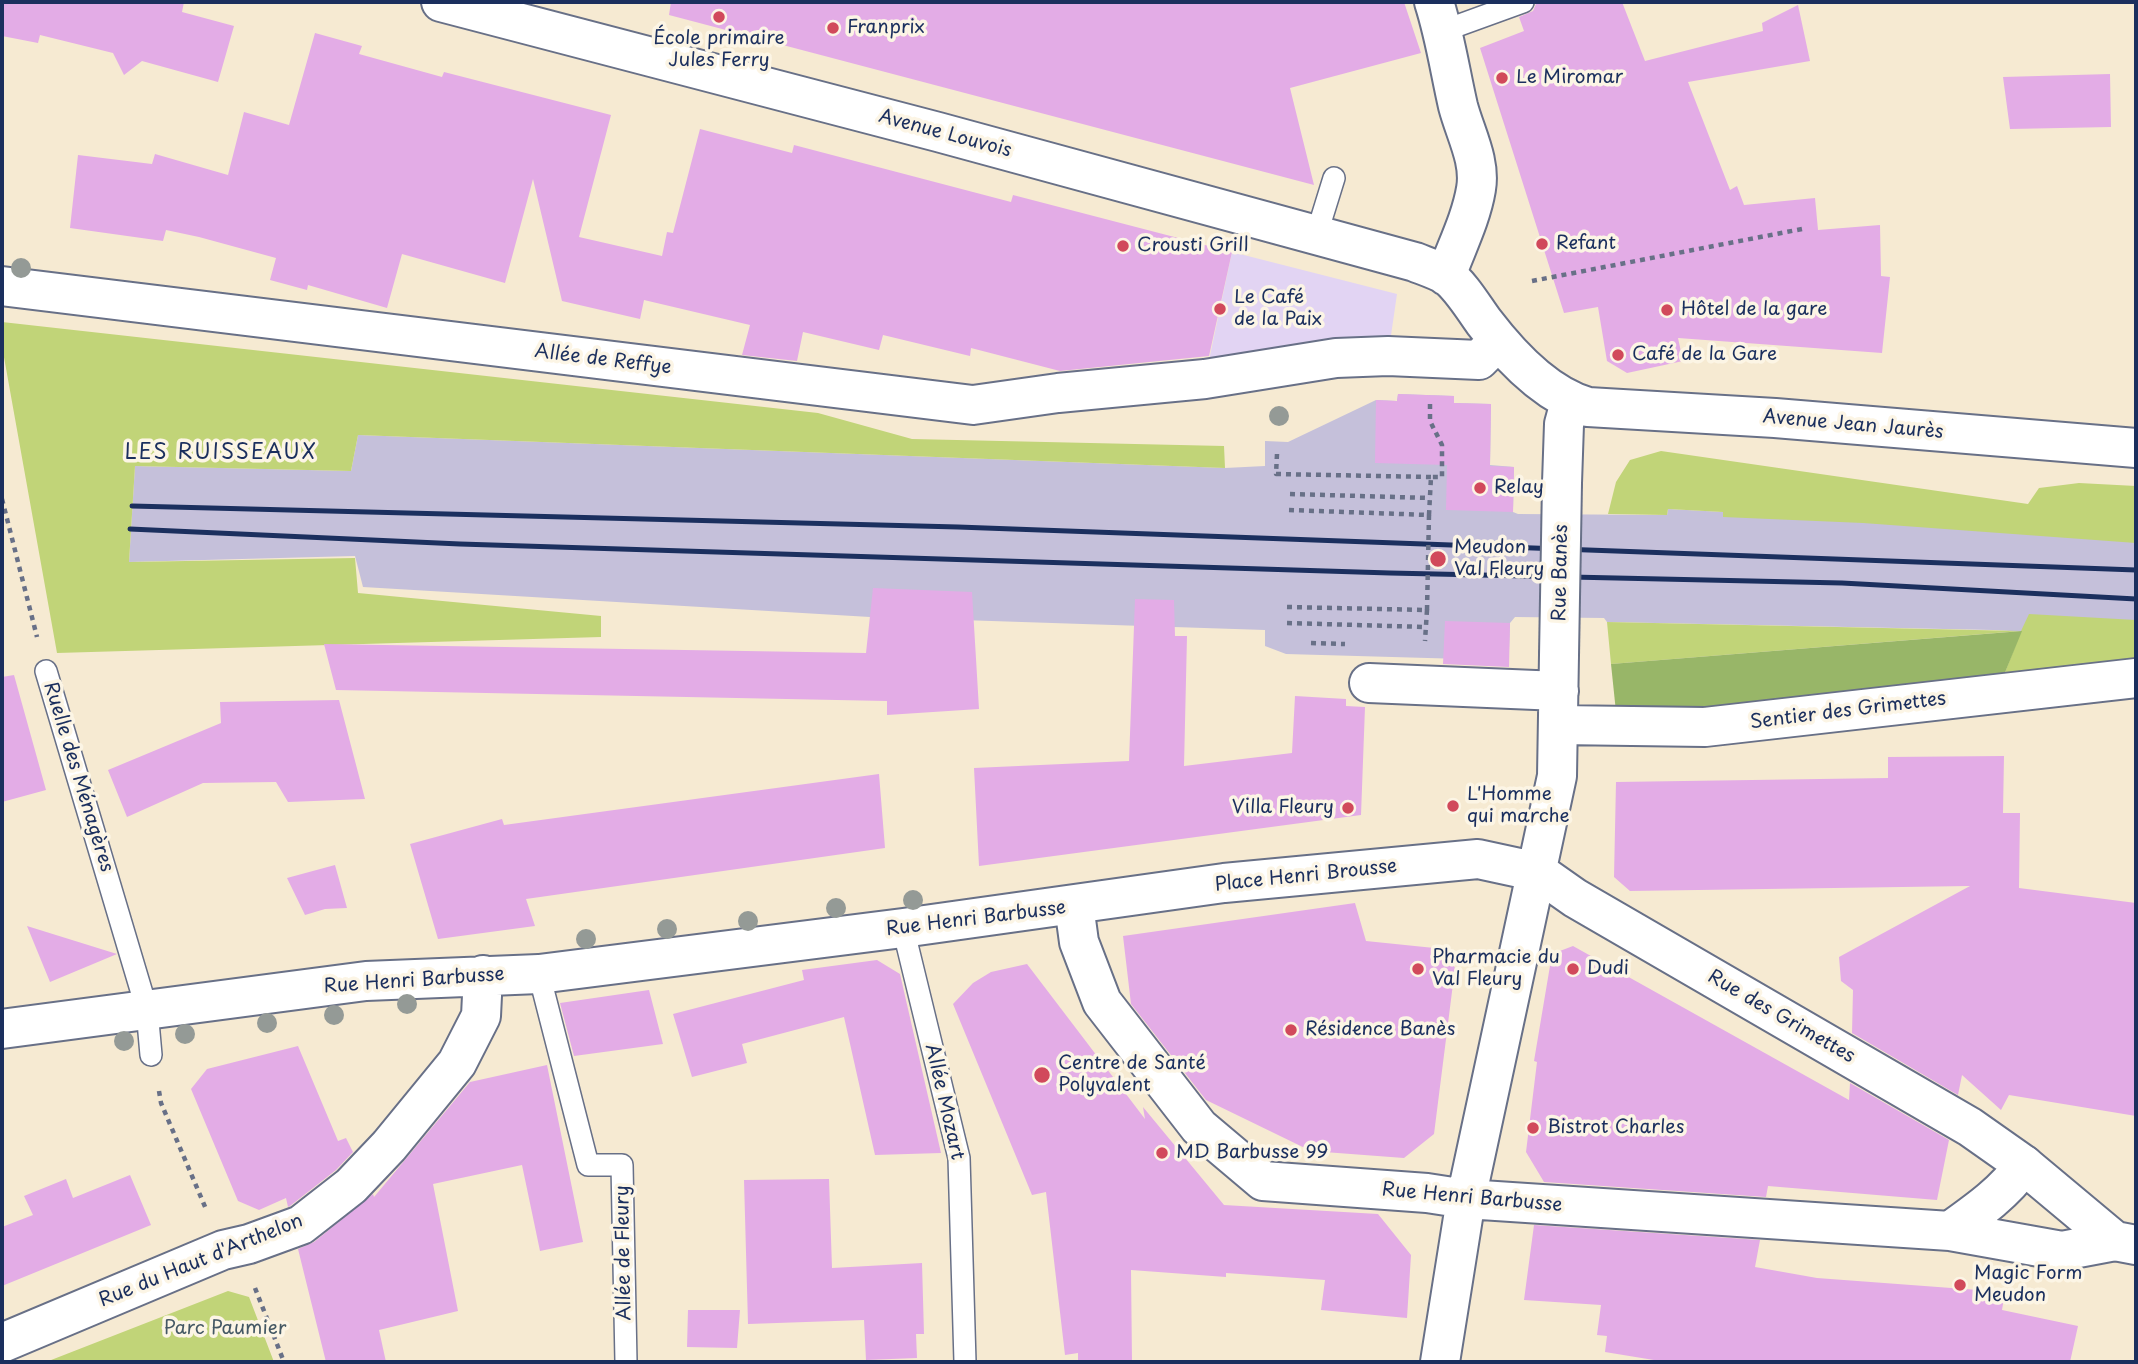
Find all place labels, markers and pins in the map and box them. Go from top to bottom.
marker: École primaire Jules Ferry [711,9,727,25]
place label: Franprix [847,17,925,39]
marker: Franprix [825,20,841,36]
place label: École primaire Jules Ferry [653,28,785,72]
place label: Le Miromar [1516,67,1623,89]
marker: Le Miromar [1494,70,1510,86]
place label: Refant [1556,233,1616,255]
place label: Crousti Grill [1137,235,1249,257]
marker: Refant [1534,236,1550,252]
marker: Crousti Grill [1115,238,1131,254]
place label: Le Café de la Paix [1234,287,1322,331]
place label: Hôtel de la gare [1681,299,1827,321]
marker: Le Café de la Paix [1212,301,1228,317]
marker: Hôtel de la gare [1659,302,1675,318]
place label: Café de la Gare [1632,344,1777,366]
marker: Café de la Gare [1610,347,1626,363]
place label: Relay [1494,477,1544,499]
marker: Relay [1472,480,1488,496]
place label: Meudon Val Fleury [1454,537,1544,581]
marker: Meudon Val Fleury [1428,549,1448,569]
place label: L'Homme qui marche [1467,784,1570,828]
place label: Villa Fleury [1232,797,1334,819]
marker: L'Homme qui marche [1445,798,1461,814]
marker: Villa Fleury [1340,800,1356,816]
place label: Pharmacie du Val Fleury [1432,947,1560,991]
place label: Dudi [1587,958,1629,980]
marker: Pharmacie du Val Fleury [1410,961,1426,977]
marker: Dudi [1565,961,1581,977]
place label: Résidence Banès [1305,1019,1456,1041]
marker: Résidence Banès [1283,1022,1299,1038]
place label: Centre de Santé Polyvalent [1058,1053,1206,1097]
marker: Centre de Santé Polyvalent [1032,1065,1052,1085]
place label: Bistrot Charles [1547,1117,1684,1139]
marker: Bistrot Charles [1525,1120,1541,1136]
place label: MD Barbusse 99 [1176,1142,1328,1164]
marker: MD Barbusse 99 [1154,1145,1170,1161]
place label: Magic Form Meudon [1974,1263,2083,1307]
marker: Magic Form Meudon [1952,1277,1968,1293]

